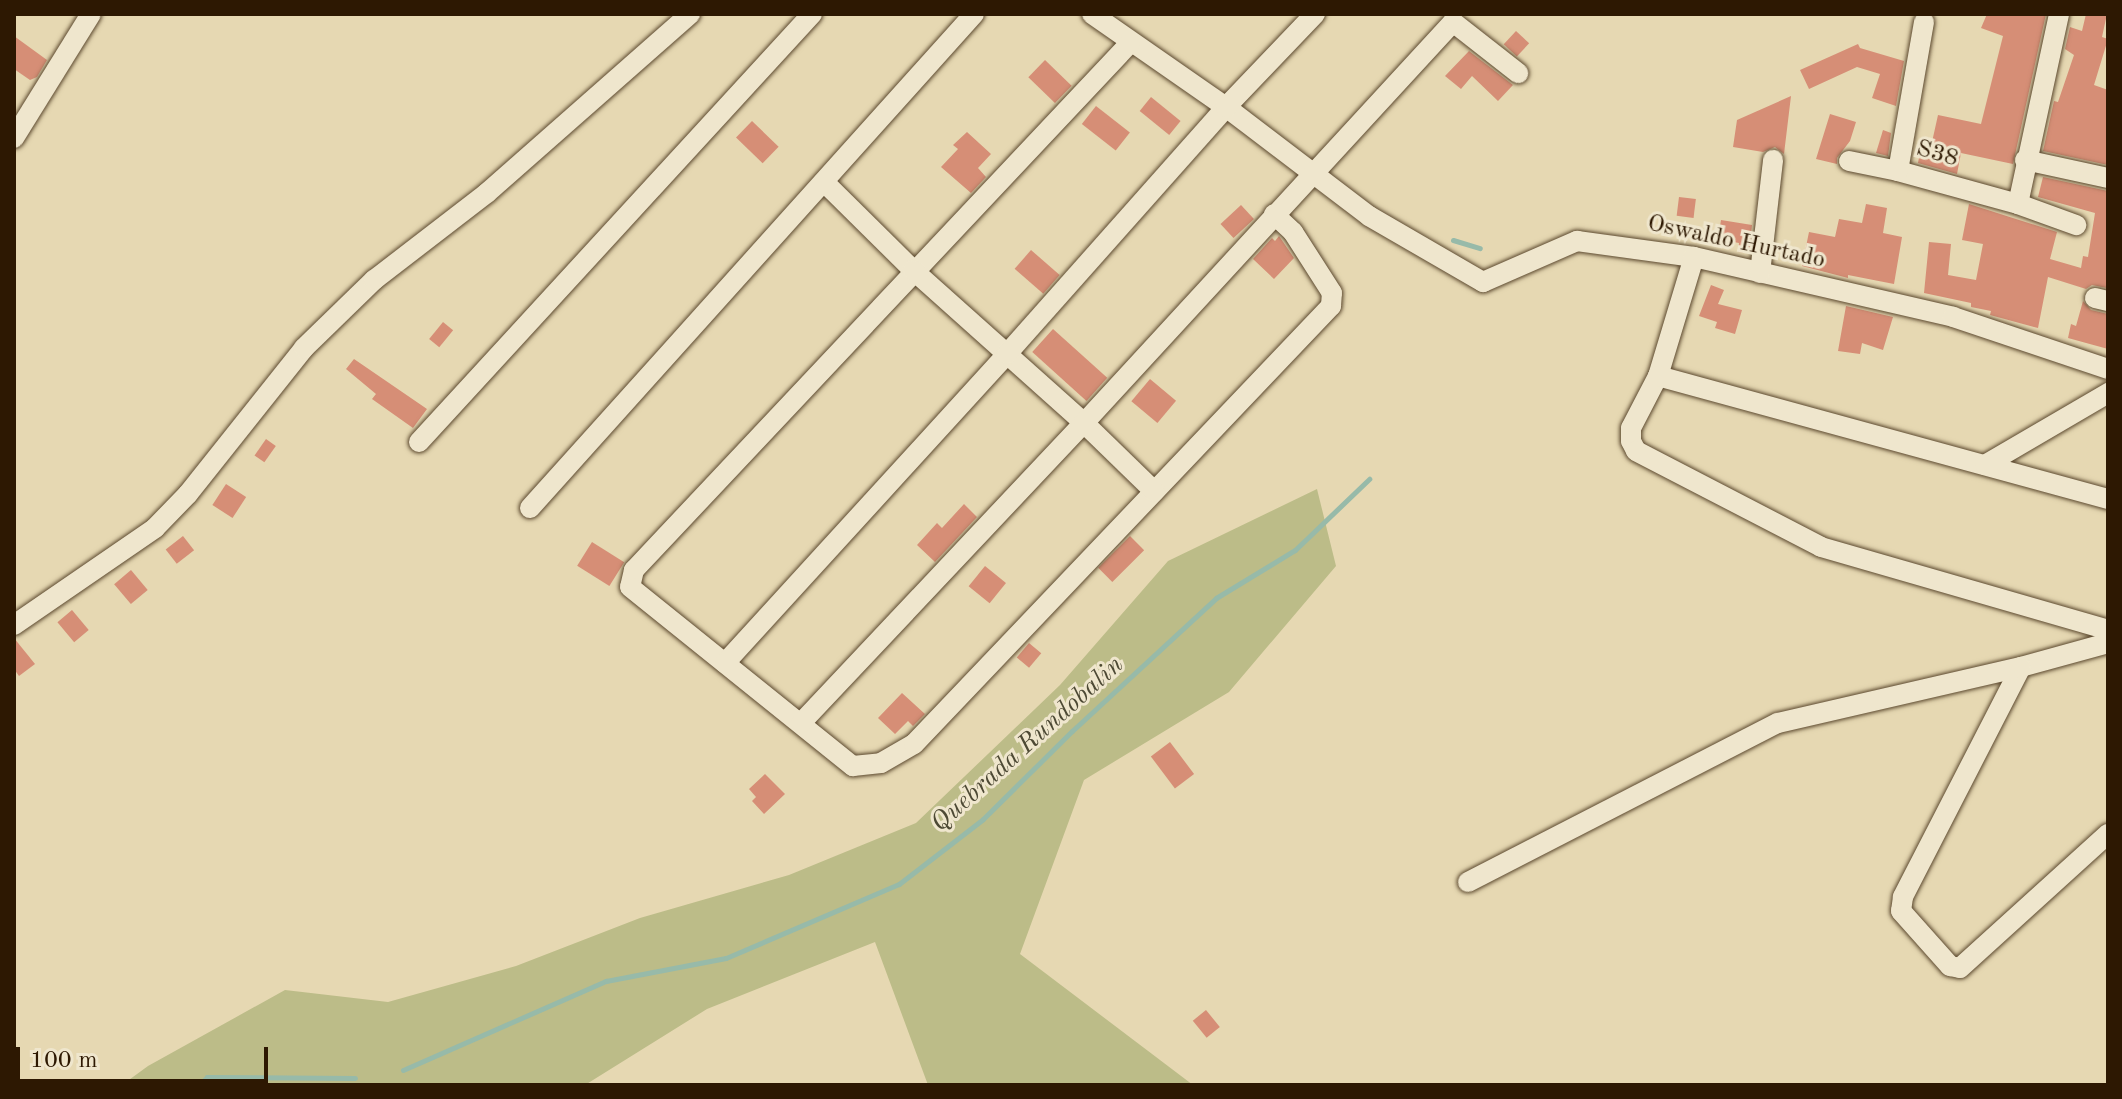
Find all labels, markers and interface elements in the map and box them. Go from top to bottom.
street label: S38 [1912,135,1962,175]
street label: Oswaldo Hurtado [1645,210,1827,276]
water label: Quebrada Rundobalin [925,650,1131,840]
scale bar [20,1031,272,1081]
text: 100 m [30,1049,98,1073]

